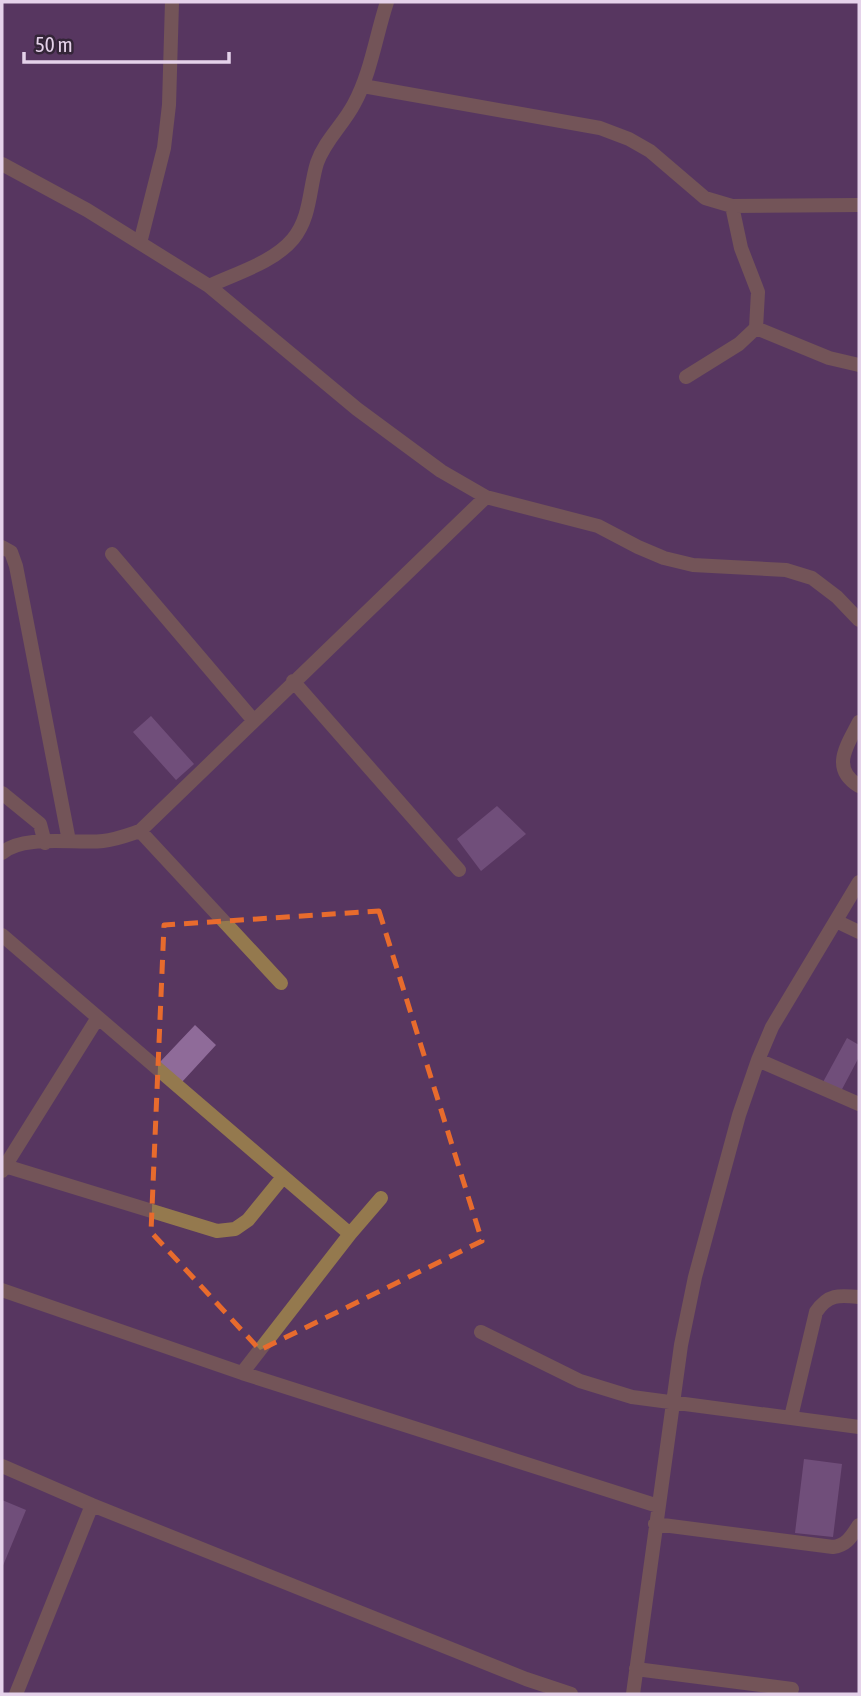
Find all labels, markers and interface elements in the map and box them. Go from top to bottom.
scale bar [24,21,229,65]
text: 50 m [35,32,73,56]

